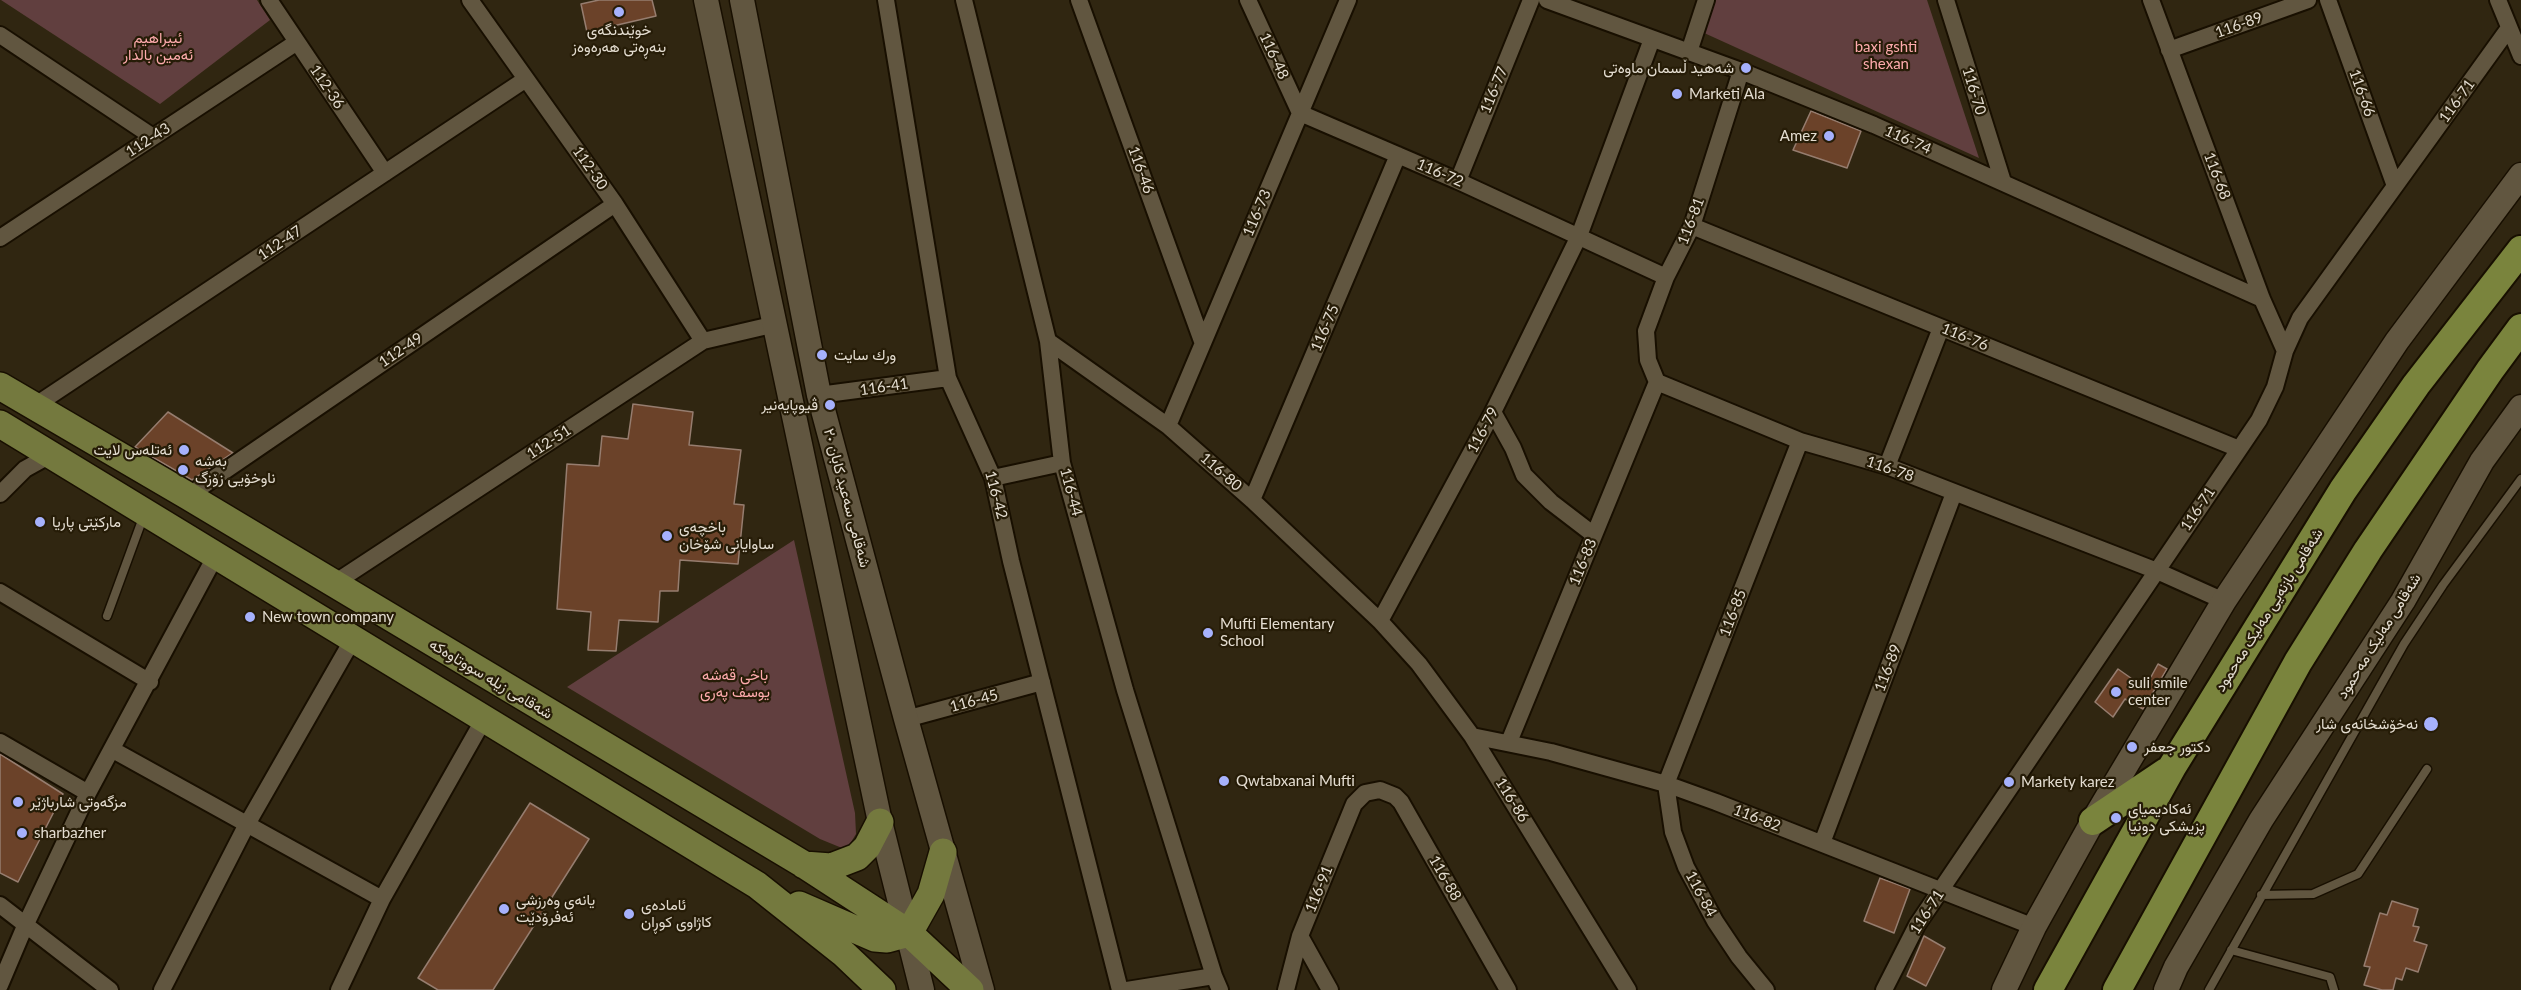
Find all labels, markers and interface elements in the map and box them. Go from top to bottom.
marker: خوێندنگەی بنەڕەتی هەرەوەز [612,5,626,19]
street label: 116-89 [2213,8,2265,42]
place label: خوێندنگەی بنەڕەتی هەرەوەز [572,21,666,56]
park label: ئیبراهیم ئەمین بالدار [123,29,193,64]
street label: 116-48 [1255,30,1293,82]
park label: baxi gshti shexan [1855,38,1917,73]
place label: شەھید ڵسمان ماوەتی [1603,59,1734,77]
marker: شەھید ڵسمان ماوەتی [1739,61,1753,75]
street label: 112-36 [306,62,348,112]
street label: 116-77 [1476,64,1512,116]
street label: 116-70 [1958,65,1990,117]
street label: 116-66 [2345,67,2379,119]
street label: 116-71 [2435,76,2479,126]
place label: Marketi Ala [1689,85,1765,103]
marker: Marketi Ala [1670,87,1684,101]
street label: 112-43 [123,119,173,161]
street label: 116-74 [1882,122,1934,158]
place label: Amez [1780,127,1817,145]
marker: Amez [1822,129,1836,143]
street label: 112-30 [569,143,611,193]
street label: 116-46 [1124,144,1158,196]
street label: 116-68 [2200,150,2234,202]
street label: 116-72 [1414,155,1466,191]
street label: 116-73 [1239,187,1275,239]
street label: 116-81 [1674,195,1708,247]
street label: 112-47 [255,222,305,264]
street label: 116-75 [1307,302,1343,354]
street label: 116-76 [1939,319,1991,355]
street label: 112-49 [376,329,426,371]
place label: ورك سايت [834,346,896,364]
marker: ورك سايت [815,348,829,362]
street label: 116-41 [858,375,910,399]
place label: ڤیوپایەنیر [761,396,818,414]
marker: ڤیوپایەنیر [823,398,837,412]
street label: 116-79 [1464,404,1502,456]
street label: 112-51 [524,421,574,463]
street label: شەقامی سەعید کابان ٢٠ [820,426,874,570]
place label: ئەتلەس لایت [93,441,172,459]
marker: ئەتلەس لایت [177,443,191,457]
street label: 116-80 [1197,449,1245,495]
place label: بەشە ناوخۆیی زۆزگ [195,452,276,487]
street label: 116-78 [1864,453,1916,485]
marker: بەشە ناوخۆیی زۆزگ [176,463,190,477]
street label: 116-44 [1056,466,1086,518]
street label: 116-42 [981,469,1011,521]
street label: 116-71 [2177,484,2219,534]
place label: مارکێتی پاریا [52,513,121,531]
marker: مارکێتی پاریا [33,515,47,529]
place label: باخچەی ساوایانی شۆخان [679,518,774,553]
street label: شەقامی بازنەیی مەلیک مەحمود [2211,525,2327,695]
marker: باخچەی ساوایانی شۆخان [660,529,674,543]
street label: 116-83 [1565,536,1601,588]
street label: شەقامی مەلیک مەحمود [2333,570,2425,702]
street label: 116-85 [1716,587,1750,639]
place label: New town company [262,608,394,626]
marker: New town company [243,610,257,624]
place label: Mufti Elementary School [1220,615,1334,650]
marker: Mufti Elementary School [1201,626,1215,640]
street label: شەقامی زیلە سووتاوەکە [426,635,556,723]
street label: 116-89 [1871,642,1905,694]
park label: باخی قەشە یوسف پەری [700,666,770,701]
place label: suli smile center [2128,674,2188,709]
marker: suli smile center [2109,685,2123,699]
street label: 116-45 [948,686,1000,716]
place label: نەخۆشخانەی شار [2316,715,2418,733]
marker: نەخۆشخانەی شار [2422,715,2440,733]
place label: دكتور جعفر [2144,738,2211,756]
marker: دكتور جعفر [2125,740,2139,754]
place label: Qwtabxanai Mufti [1236,772,1355,790]
place label: Markety karez [2021,773,2115,791]
marker: Qwtabxanai Mufti [1217,774,1231,788]
street label: 116-86 [1491,774,1533,826]
marker: Markety karez [2002,775,2016,789]
place label: مزگەوتی شارباژێر [30,793,127,811]
marker: مزگەوتی شارباژێر [11,795,25,809]
place label: ئەکادیمیای پزیشکی دونیا [2128,800,2205,835]
street label: 116-82 [1731,801,1783,835]
marker: ئەکادیمیای پزیشکی دونیا [2109,811,2123,825]
place label: sharbazher [34,824,106,842]
marker: sharbazher [15,826,29,840]
street label: 116-88 [1425,852,1465,904]
street label: 116-91 [1301,863,1337,915]
street label: 116-84 [1682,868,1720,920]
street label: 116-71 [1906,887,1948,937]
place label: یانەی وەرزشی ئەفرۆدێت [516,891,595,926]
place label: ئامادەی کاژاوی کوڕان [641,896,712,931]
marker: یانەی وەرزشی ئەفرۆدێت [497,902,511,916]
marker: ئامادەی کاژاوی کوڕان [622,907,636,921]

